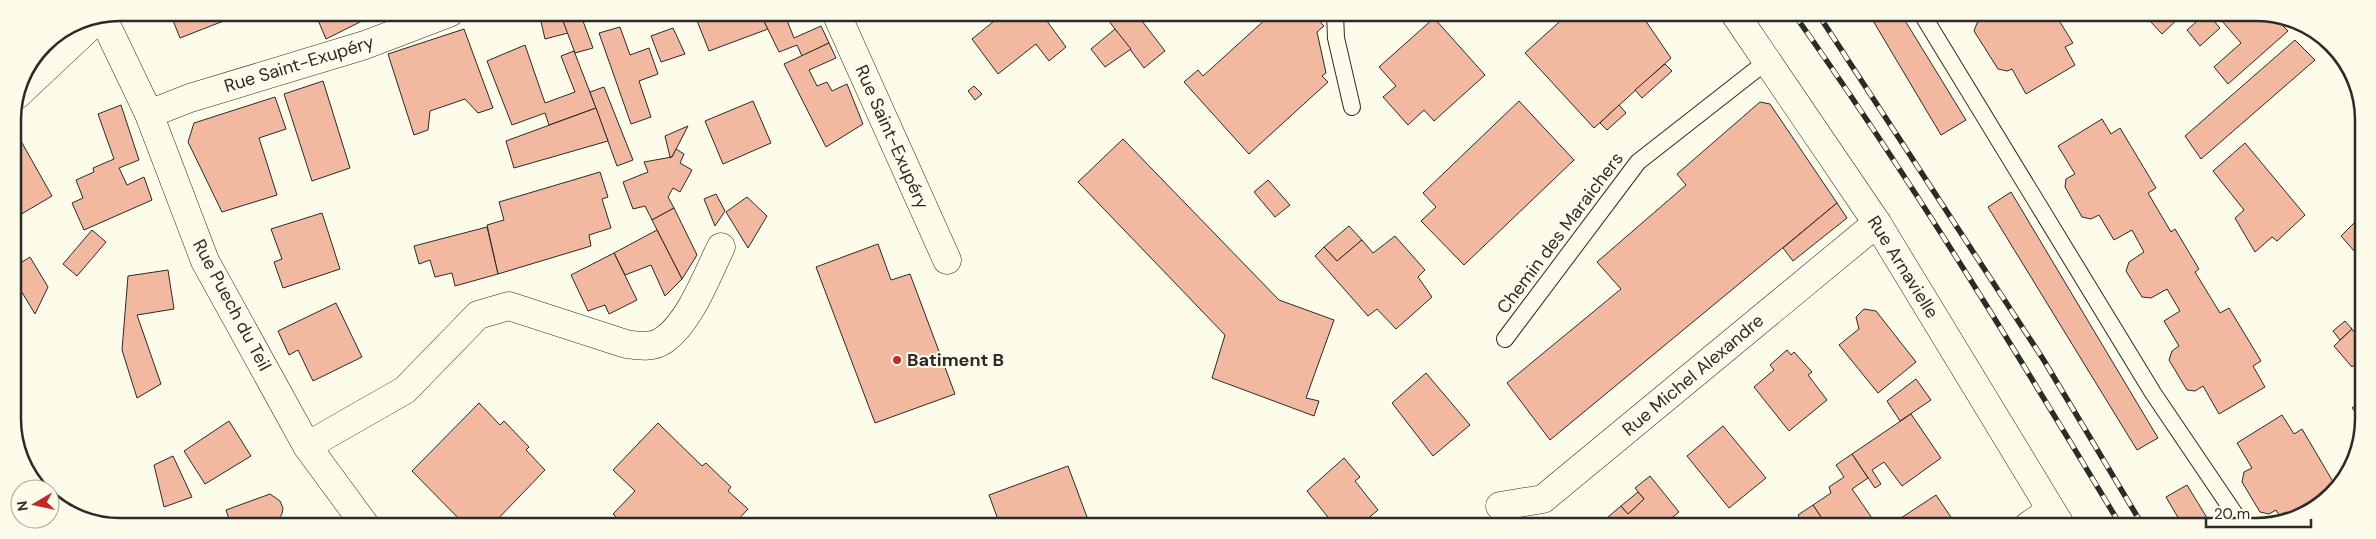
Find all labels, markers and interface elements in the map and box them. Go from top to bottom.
street label: Rue Saint-Exupéry [221,30,377,98]
street label: Rue Saint-Exupéry [849,61,935,213]
street label: Chemin des Maraichers [1491,147,1629,319]
street label: Rue Arnavielle [1862,211,1944,323]
street label: Rue Puech du Teil [187,235,277,375]
street label: Rue Michel Alexandre [1617,309,1769,441]
place label: Batiment B [907,348,1004,372]
marker: Batiment B [891,354,903,366]
north arrow [10,479,60,529]
scale bar [2206,496,2311,528]
text: N [12,500,32,512]
text: 20 m [2214,504,2250,524]

